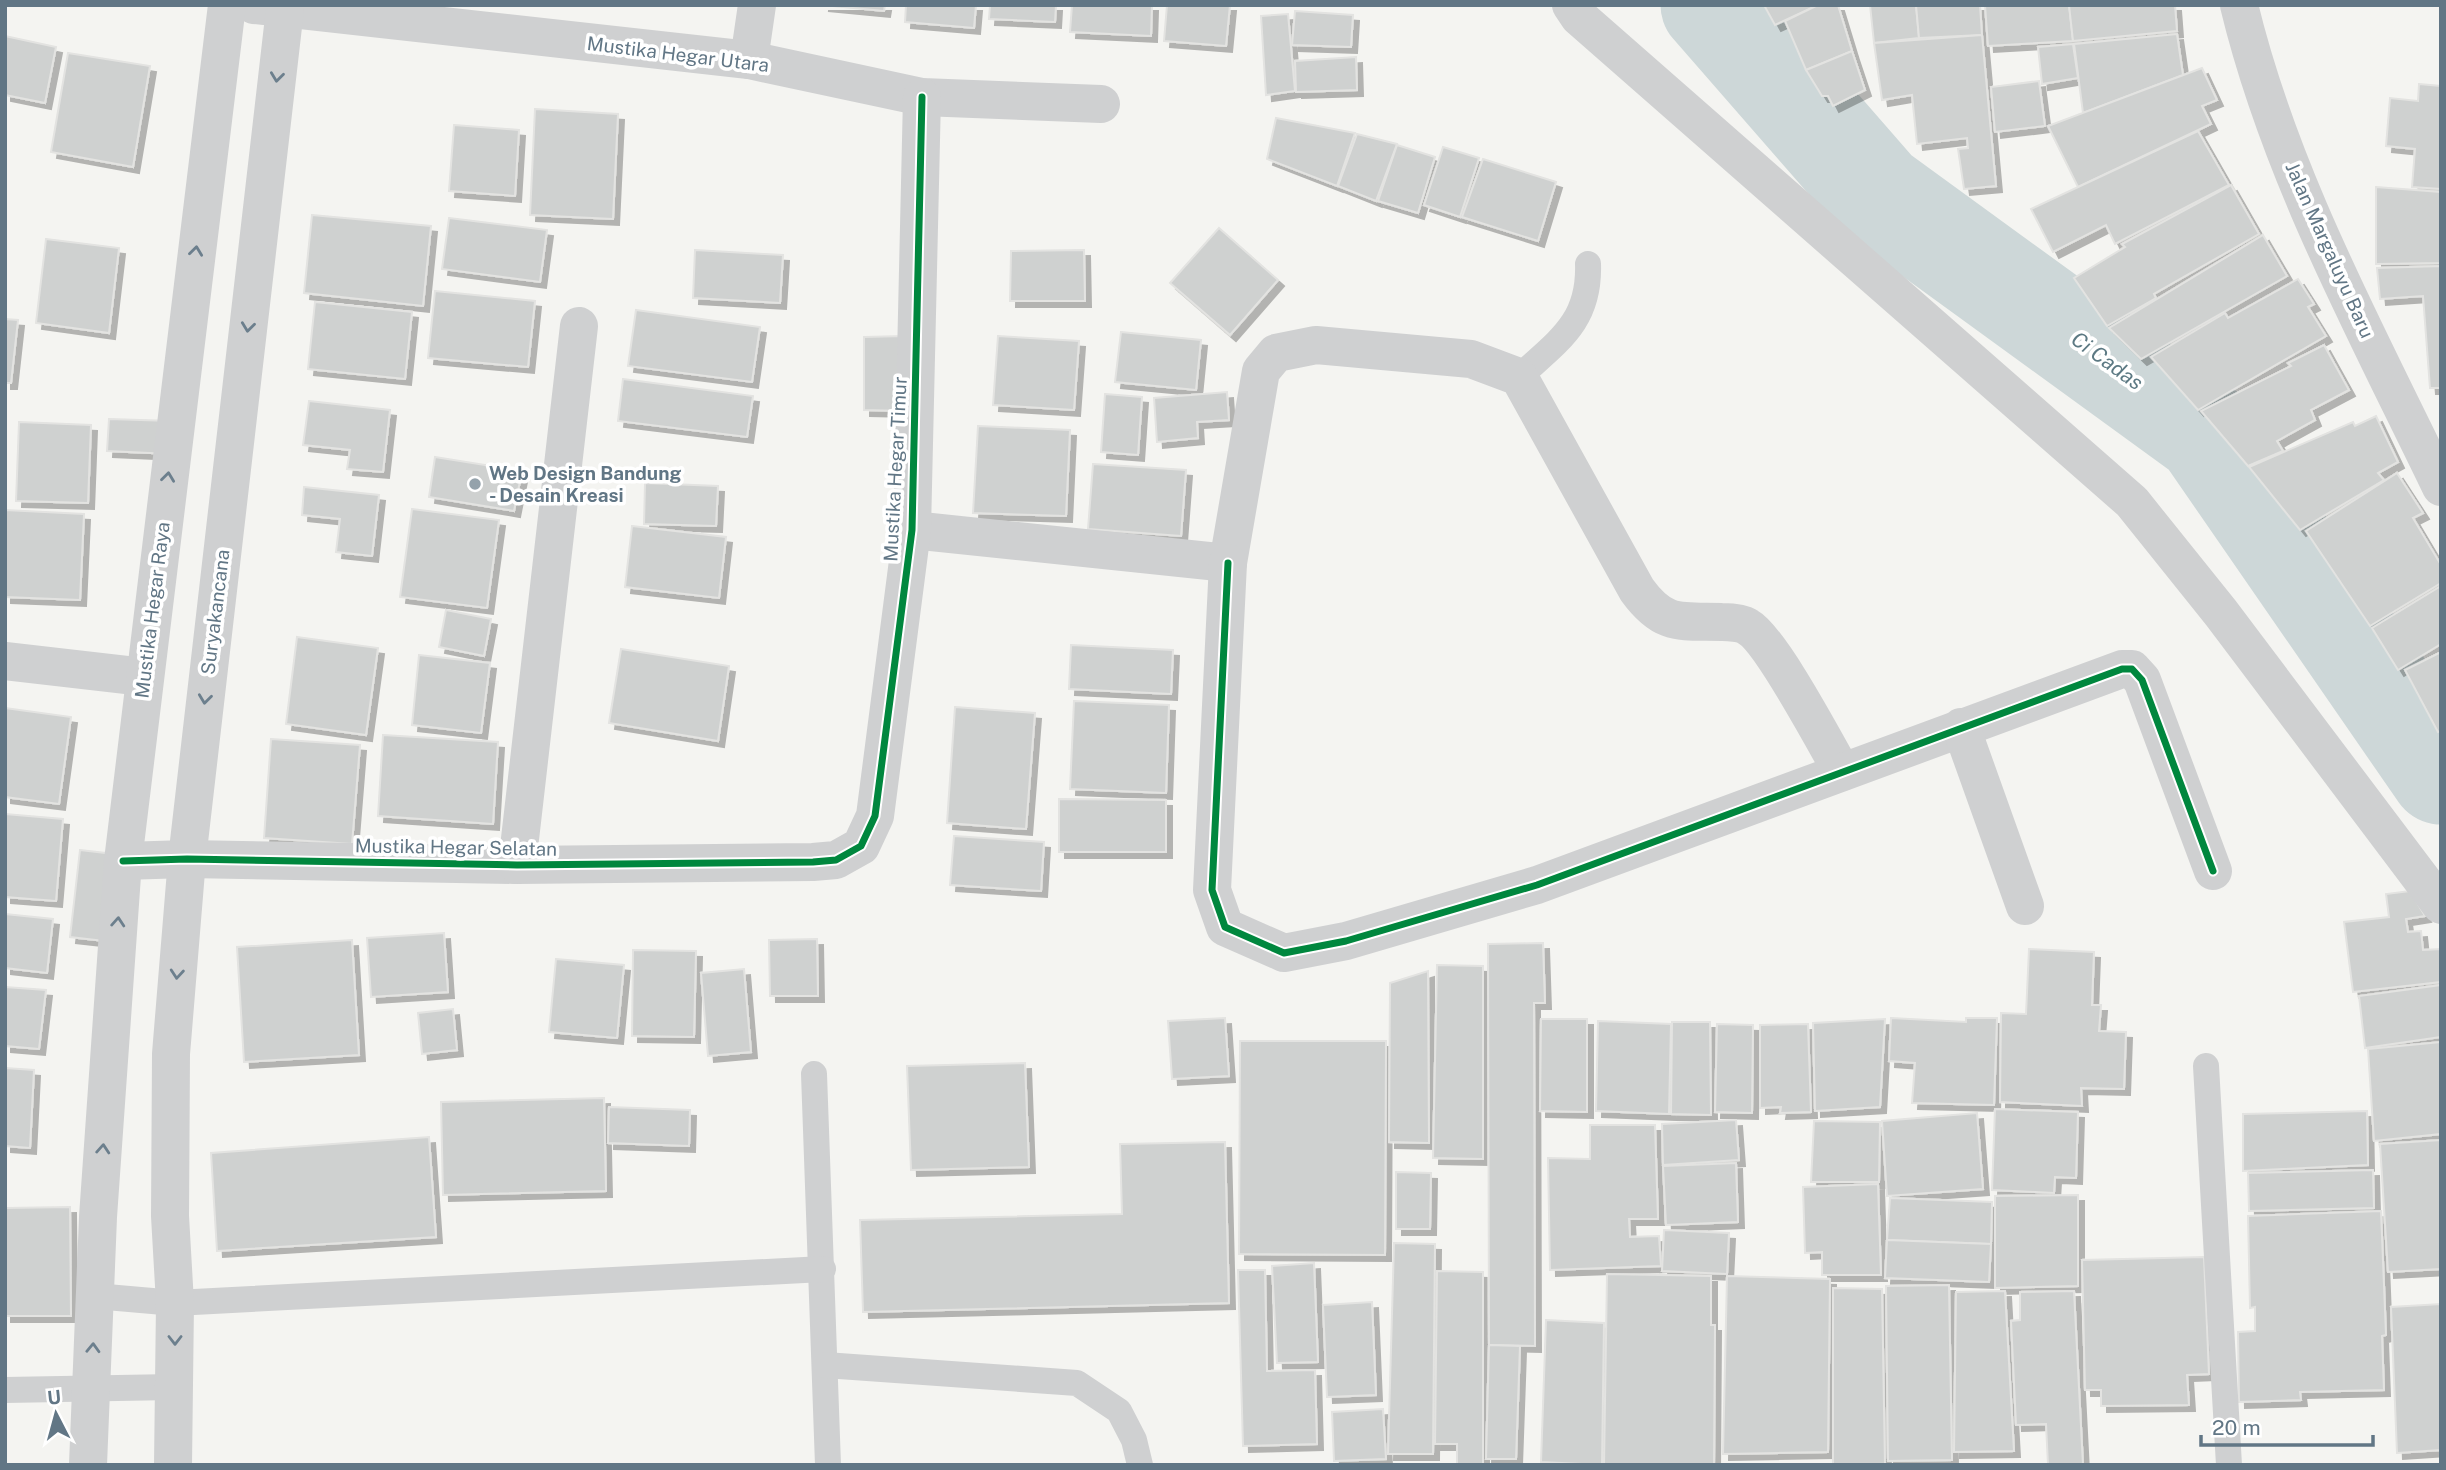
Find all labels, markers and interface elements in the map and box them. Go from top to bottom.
street label: Mustika Hegar Utara [586,32,770,76]
one-way arrow [269,71,284,83]
street label: Jalan Margaluyu Baru [2281,159,2379,341]
one-way arrow [189,245,204,257]
one-way arrow [241,322,256,333]
water label: Ci Cadas [2067,326,2148,395]
street label: Mustika Hegar Timur [879,376,911,562]
place label: Web Design Bandung - Desain Kreasi [489,462,681,506]
one-way arrow [161,471,176,483]
marker: Web Design Bandung - Desain Kreasi [467,476,483,492]
street label: Mustika Hegar Raya [130,521,174,699]
street label: Suryakancana [196,548,234,676]
one-way arrow [198,694,213,705]
street label: Mustika Hegar Selatan [355,834,557,860]
one-way arrow [111,916,126,927]
one-way arrow [170,969,185,980]
one-way arrow [95,1143,110,1154]
one-way arrow [167,1336,183,1346]
one-way arrow [85,1342,100,1353]
north arrow [21,1379,91,1449]
text: U [46,1385,62,1409]
scale bar [2201,1404,2372,1448]
text: 20 m [2212,1415,2261,1440]

